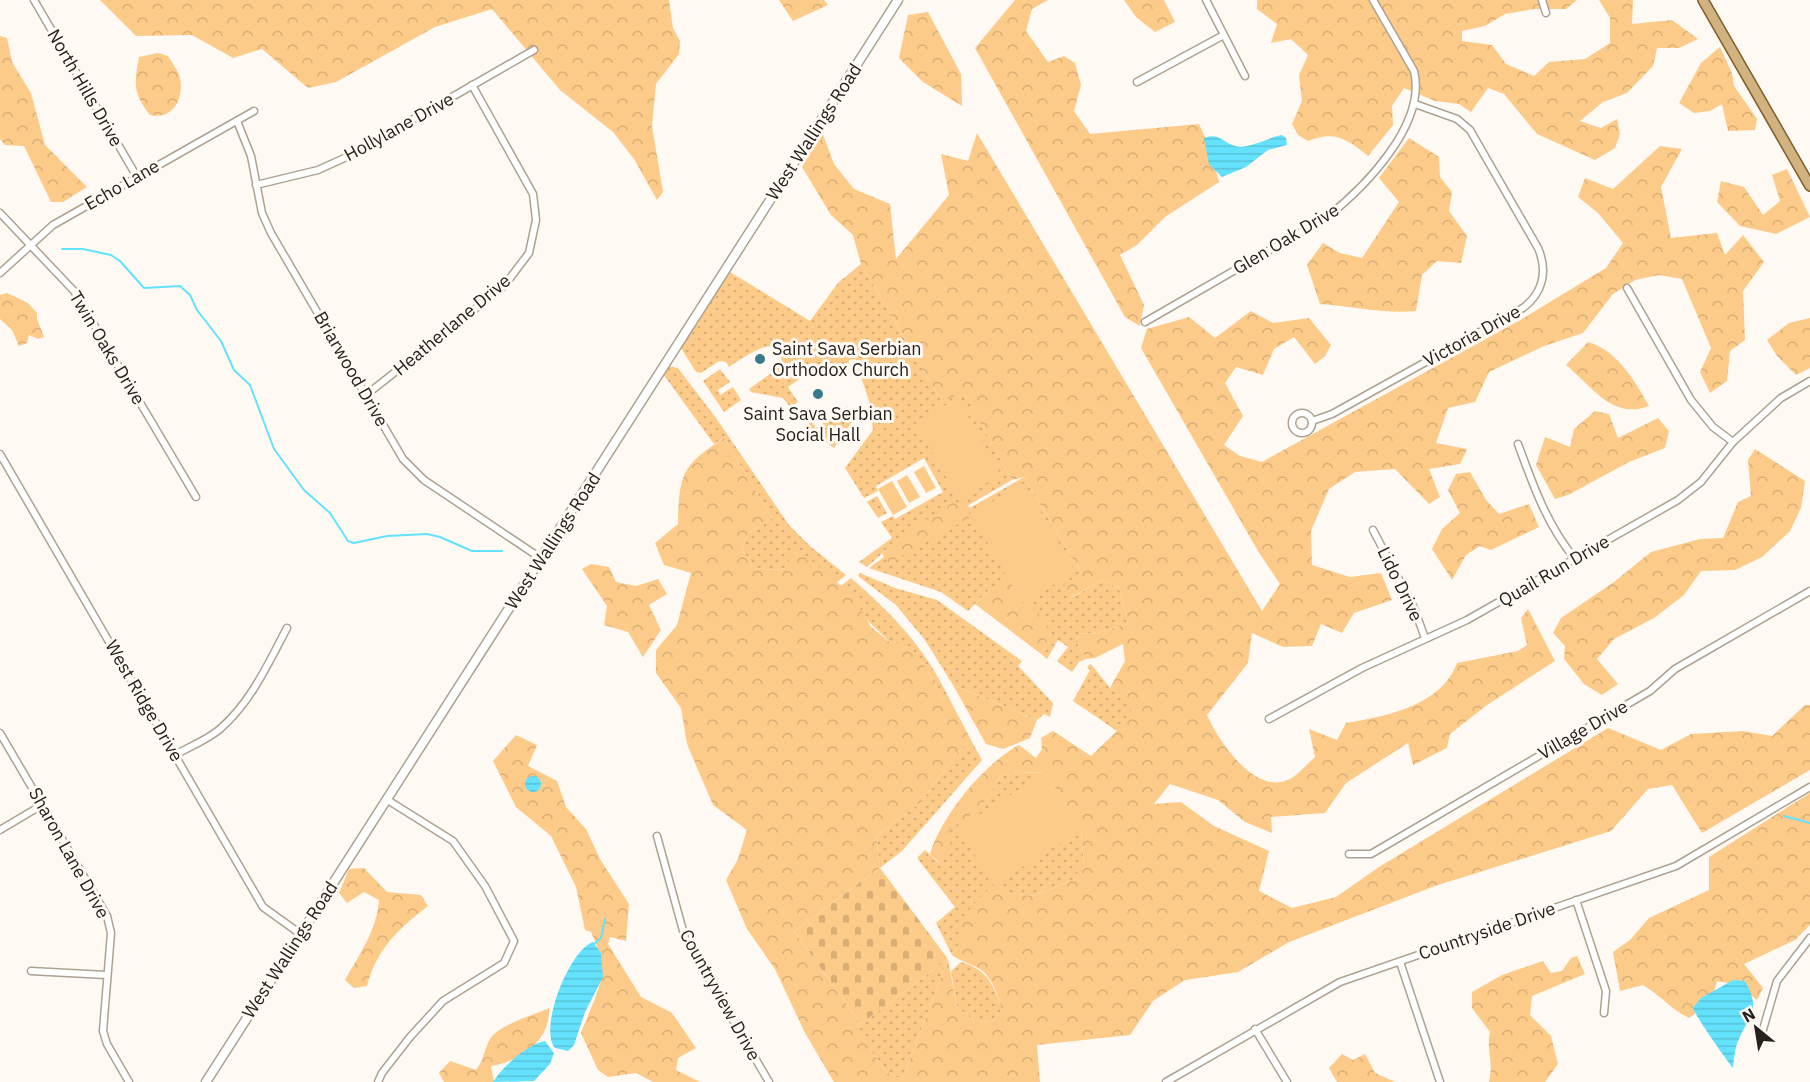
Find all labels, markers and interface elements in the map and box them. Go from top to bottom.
street label: North Hills Drive [42,25,128,151]
street label: West Wallings Road [761,59,866,205]
street label: Hollylane Drive [340,87,458,166]
street label: Echo Lane [80,154,163,215]
street label: Glen Oak Drive [1229,198,1343,279]
street label: Heatherlane Drive [388,269,515,380]
street label: Twin Oaks Drive [64,287,151,409]
street label: Victoria Drive [1419,299,1524,372]
street label: Briarwood Drive [309,307,394,431]
place label: Saint Sava Serbian Orthodox Church [772,337,922,381]
marker: Saint Sava Serbian Orthodox Church [753,352,767,366]
marker: Saint Sava Serbian Social Hall [811,387,825,401]
place label: Saint Sava Serbian Social Hall [743,402,893,446]
street label: West Wallings Road [500,468,605,614]
street label: Quail Run Drive [1494,529,1613,612]
street label: Lido Drive [1373,543,1428,625]
street label: West Ridge Drive [100,636,189,766]
street label: Village Drive [1534,695,1632,765]
street label: Sharon Lane Drive [24,783,115,922]
street label: West Wallings Road [237,877,342,1023]
street label: Countryside Drive [1415,896,1558,965]
street label: Countryview Drive [675,925,766,1065]
north arrow [1726,998,1786,1058]
text: N [1738,1003,1759,1027]

